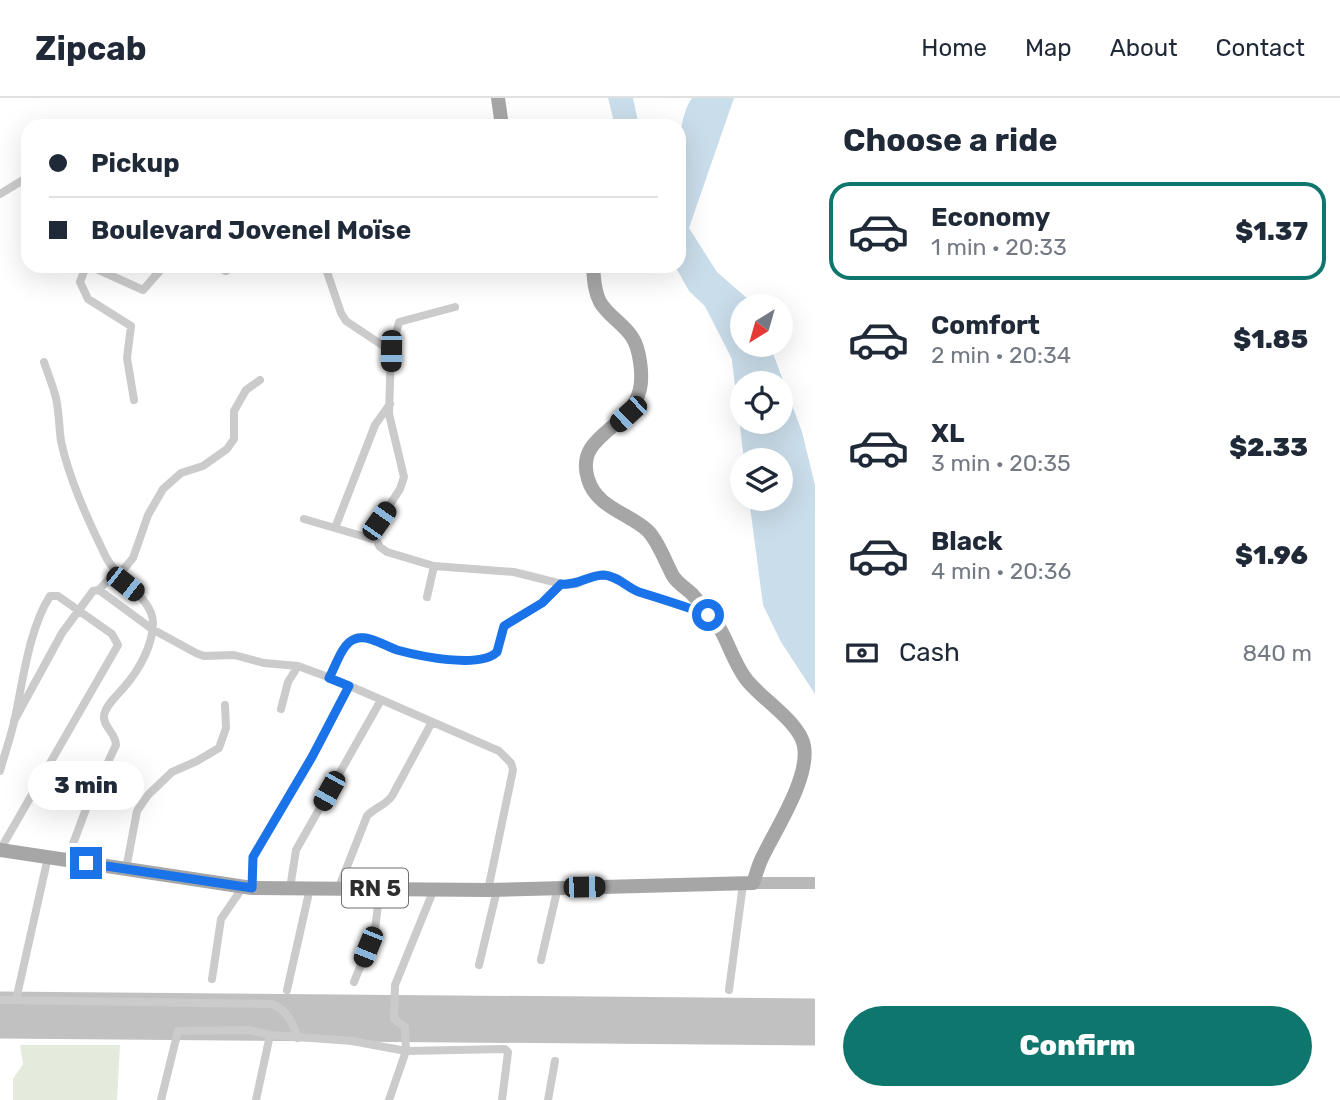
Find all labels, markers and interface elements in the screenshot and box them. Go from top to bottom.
text: Zipcab [35,29,146,68]
text: Home [921,34,987,62]
text: Map [1025,34,1072,62]
text: About [1110,34,1178,62]
text: Contact [1216,34,1305,62]
text: Choose a ride [843,121,1057,159]
text: Pickup [91,148,180,179]
icon: car [847,200,910,263]
text: Economy [931,202,1050,233]
text: Boulevard Jovenel Moïse [91,215,411,246]
text: $1.37 [1235,216,1308,247]
text: 1 min · 20:33 [931,233,1067,261]
north arrow [730,294,793,357]
map controls [730,294,793,511]
icon: car [847,308,910,371]
text: Comfort [931,310,1040,341]
text: $1.85 [1233,324,1308,355]
car [381,330,402,372]
text: 2 min · 20:34 [931,341,1071,369]
button: locate [730,371,793,434]
car [606,392,651,436]
icon: car [847,416,910,479]
text: XL [931,418,964,449]
text: $2.33 [1229,432,1308,463]
button: layers [730,448,793,511]
text: 3 min · 20:35 [931,449,1071,477]
car [359,498,400,544]
icon: car [847,524,910,587]
text: Black [931,526,1003,557]
text: $1.96 [1235,540,1308,571]
text: 4 min · 20:36 [931,557,1071,585]
car [102,563,149,605]
route start [692,599,724,631]
icon: cash [843,634,881,672]
text: Cash [899,637,960,668]
text: 840 m [1242,639,1312,667]
callout: 3 min [28,762,144,810]
car [310,768,349,814]
text: 3 min [54,771,118,799]
route end [70,847,102,879]
road number: RN 5 [342,868,408,908]
car [563,876,606,898]
car [351,924,386,970]
button: Confirm [843,1006,1312,1086]

